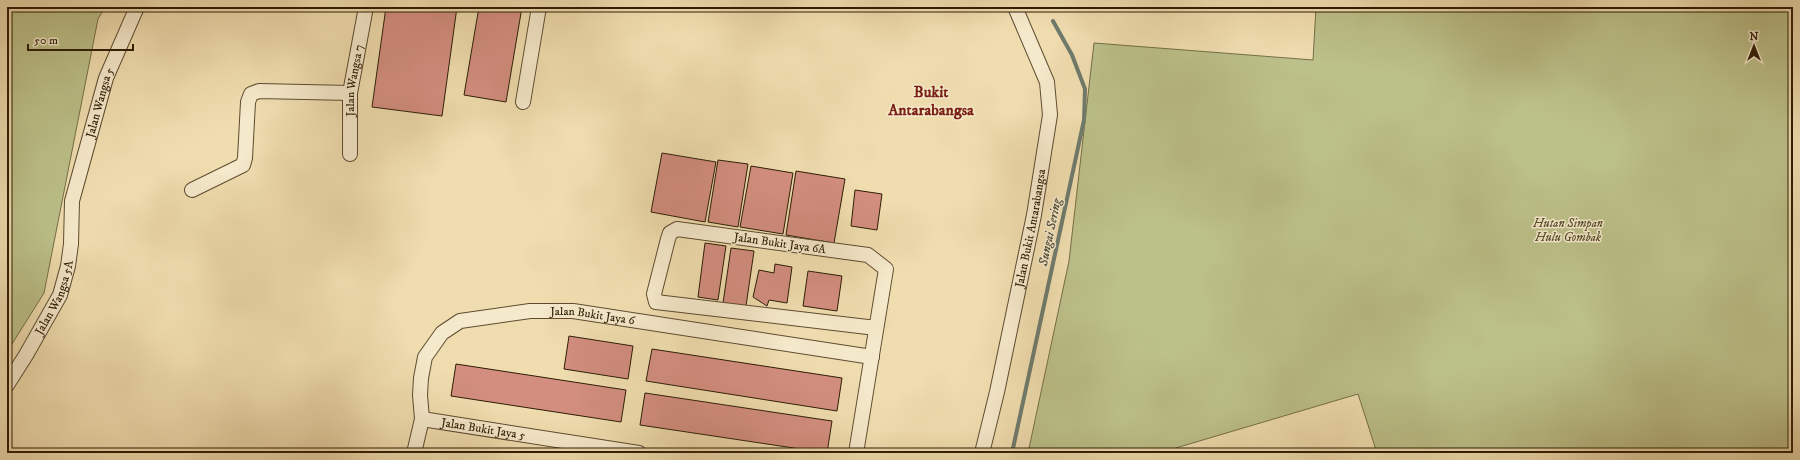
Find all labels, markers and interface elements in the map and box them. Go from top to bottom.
scale bar [28,26,133,52]
north arrow [1734,26,1774,66]
text: N [1749,30,1759,44]
text: 50 m [34,33,58,48]
street label: Jalan Wangsa 7 [343,43,367,117]
street label: Jalan Wangsa 5 [83,65,118,140]
district label: Bukit Antarabangsa [887,82,975,120]
street label: Jalan Bukit Antarabangsa [1012,167,1049,290]
water label: Sungai Sering [1035,195,1065,269]
park label: Hutan Simpan Hulu Gombak [1532,216,1603,245]
street label: Jalan Bukit Jaya 6A [732,229,827,257]
street label: Jalan Wangsa 5A [31,259,77,339]
street label: Jalan Bukit Jaya 6 [549,304,637,329]
street label: Jalan Bukit Jaya 5 [439,415,526,443]

